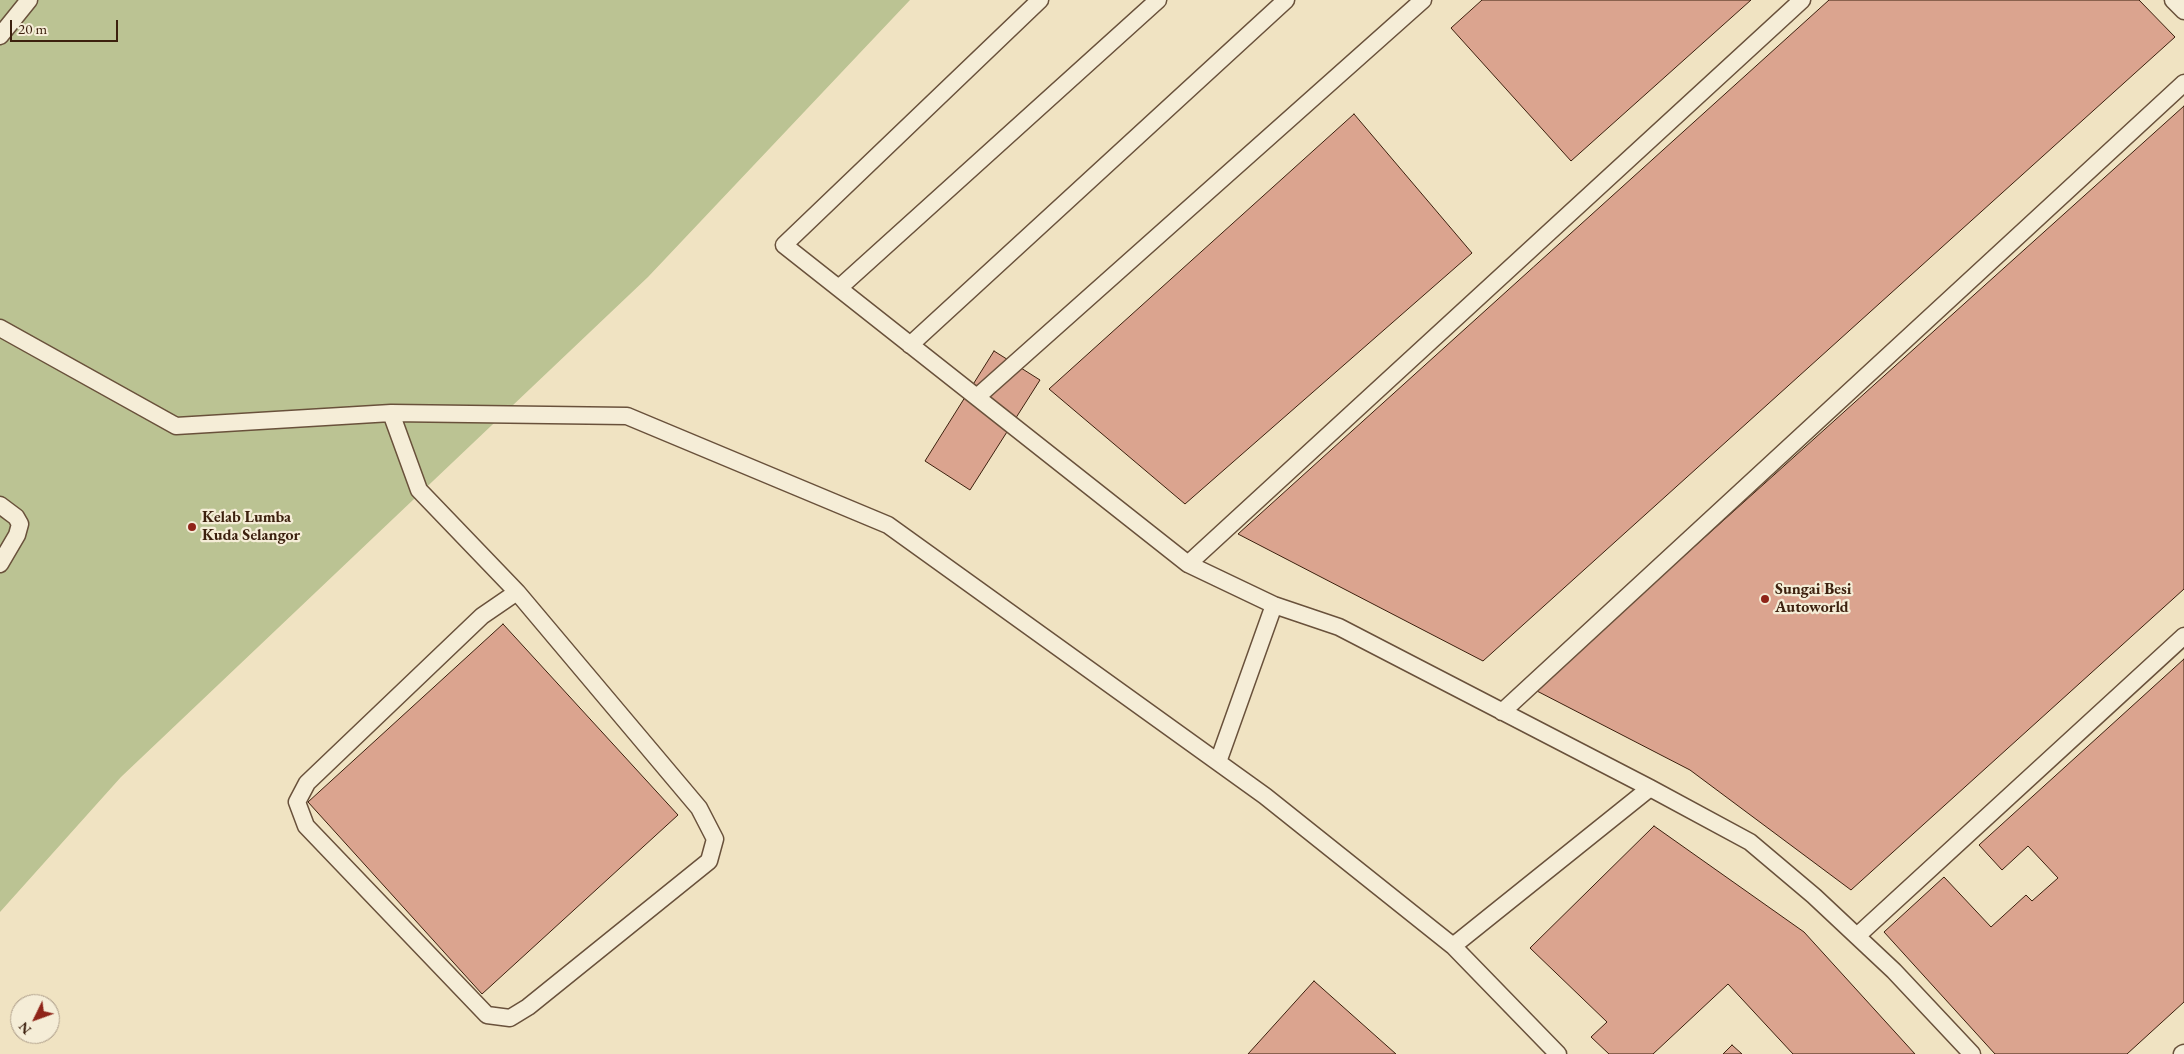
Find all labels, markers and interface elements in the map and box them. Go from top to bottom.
scale bar [12,10,120,42]
text: 20 m [18,19,47,38]
place label: Kelab Lumba Kuda Selangor [202,508,300,546]
marker: Kelab Lumba Kuda Selangor [186,521,198,533]
place label: Sungai Besi Autoworld [1775,580,1851,618]
marker: Sungai Besi Autoworld [1759,593,1771,605]
north arrow [10,994,60,1044]
text: N [14,1018,35,1039]

